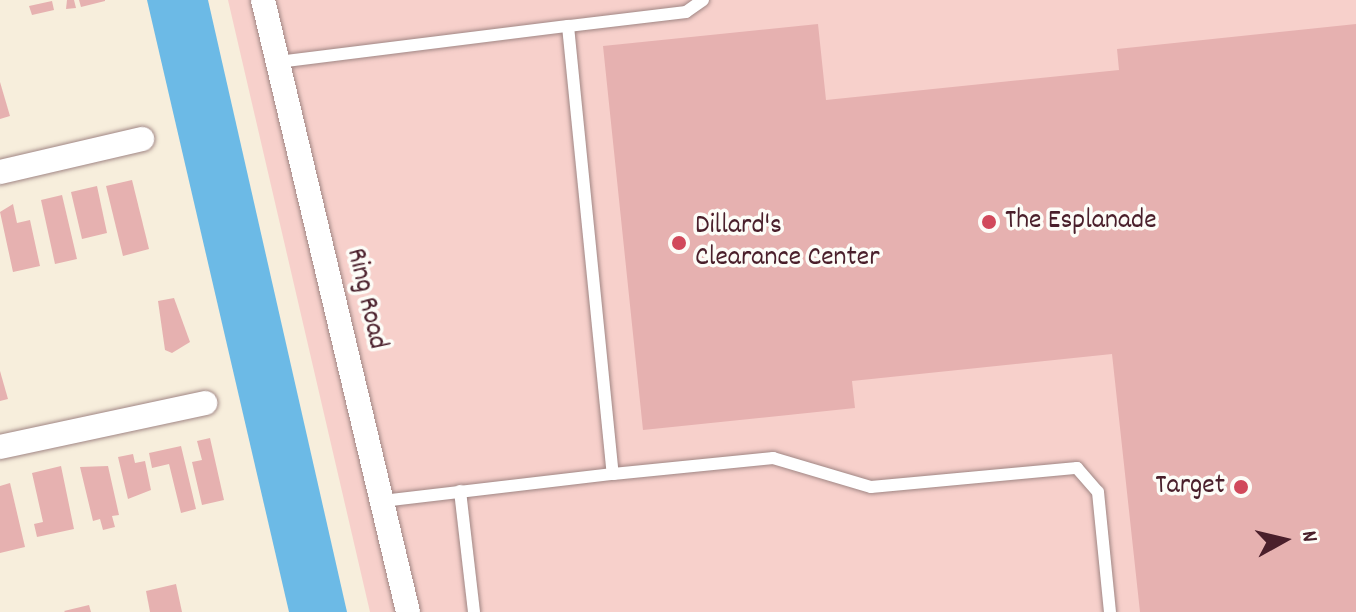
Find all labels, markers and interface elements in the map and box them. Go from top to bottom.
place label: The Esplanade [1005,205,1156,239]
place label: Dillard's Clearance Center [695,210,880,276]
marker: The Esplanade [980,213,998,231]
marker: Dillard's Clearance Center [670,234,688,252]
street label: Ring Road [337,245,393,353]
place label: Target [1155,470,1225,504]
marker: Target [1232,478,1250,496]
north arrow [1244,500,1324,580]
text: N [1292,529,1324,544]

